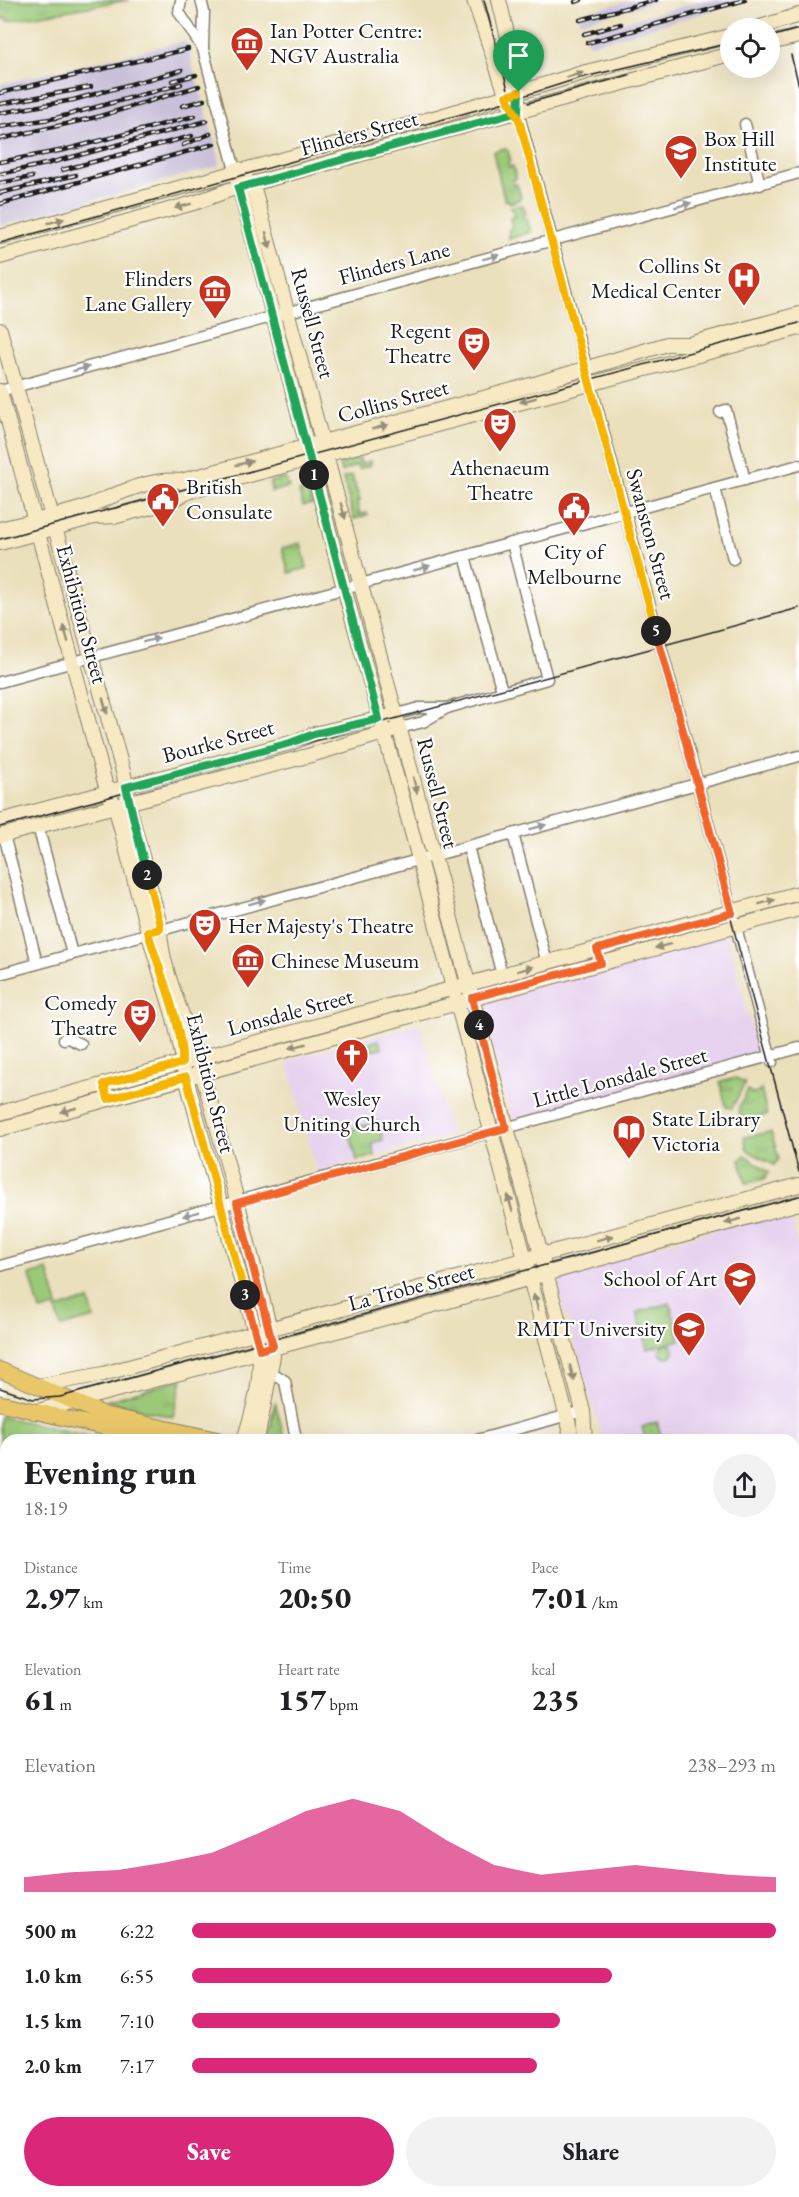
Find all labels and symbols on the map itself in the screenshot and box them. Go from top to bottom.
place label: Ian Potter Centre: NGV Australia [270,16,422,70]
museum icon: Ian Potter Centre: NGV Australia [229,25,265,72]
pin [493,30,544,92]
one-way arrow [566,70,584,79]
street label: Flinders Street [297,103,421,163]
place label: Box Hill Institute [704,124,777,178]
school or university icon: Box Hill Institute [663,133,699,180]
one-way arrow [674,200,692,210]
one-way arrow [174,202,192,211]
one-way arrow [47,216,66,226]
one-way arrow [264,231,273,249]
street label: Flinders Lane [335,234,453,292]
one-way arrow [482,251,501,261]
place label: Collins St Medical Center [591,251,722,305]
hospital icon: Collins St Medical Center [726,260,762,307]
place label: Flinders Lane Gallery [85,264,192,318]
street label: Russell Street [284,264,342,382]
museum icon: Flinders Lane Gallery [197,273,233,320]
place label: Regent Theatre [385,316,451,370]
theatre icon: Regent Theatre [456,325,492,372]
one-way arrow [72,364,90,373]
street label: Collins Street [334,372,452,430]
one-way arrow [519,396,538,406]
theatre icon: Athenaeum Theatre [482,406,518,453]
one-way arrow [371,421,389,431]
place label: Athenaeum Theatre [449,453,550,507]
one-way arrow [235,458,253,468]
pin: 1 [299,460,329,490]
street label: Swanston Street [620,465,682,603]
place label: British Consulate [186,472,273,526]
public building icon: British Consulate [145,481,181,528]
public building icon: City of Melbourne [556,490,592,537]
one-way arrow [339,502,348,520]
place label: City of Melbourne [527,537,622,591]
street label: Exhibition Street [50,541,115,687]
one-way arrow [414,563,432,572]
pin: 5 [641,616,671,646]
one-way arrow [60,625,70,643]
one-way arrow [142,635,160,645]
one-way arrow [101,697,110,715]
street label: Bourke Street [159,712,277,770]
street label: Russell Street [410,734,466,852]
one-way arrow [410,775,420,794]
one-way arrow [530,822,548,831]
pin: 2 [132,860,162,890]
one-way arrow [248,897,266,906]
one-way arrow [758,897,776,906]
theatre icon: Her Majesty's Theatre [187,907,223,954]
place label: Her Majesty's Theatre [228,911,414,940]
museum icon: Chinese Museum [230,942,266,989]
one-way arrow [654,942,672,951]
place label: Chinese Museum [271,946,419,975]
one-way arrow [516,964,534,973]
street label: Lonsdale Street [224,981,356,1043]
place label: Comedy Theatre [44,988,117,1042]
theatre icon: Comedy Theatre [122,997,158,1044]
street label: Exhibition Street [180,1010,242,1156]
pin: 4 [464,1010,494,1040]
church icon: Wesley Uniting Church [334,1037,370,1084]
street label: Little Lonsdale Street [530,1040,710,1114]
one-way arrow [289,1042,307,1051]
place label: Wesley Uniting Church [283,1084,421,1138]
place label: State Library Victoria [652,1104,761,1158]
one-way arrow [60,1106,78,1115]
library icon: State Library Victoria [611,1113,647,1160]
one-way arrow [504,1194,514,1212]
one-way arrow [182,1210,200,1220]
one-way arrow [724,1216,743,1226]
one-way arrow [596,1233,614,1242]
street label: La Trobe Street [345,1256,477,1318]
school or university icon: School of Art [722,1260,758,1307]
place label: School of Art [604,1264,717,1293]
pin: 3 [230,1280,260,1310]
one-way arrow [531,1293,540,1311]
school or university icon: RMIT University [671,1310,707,1357]
place label: RMIT University [517,1314,666,1343]
one-way arrow [568,1364,577,1382]

